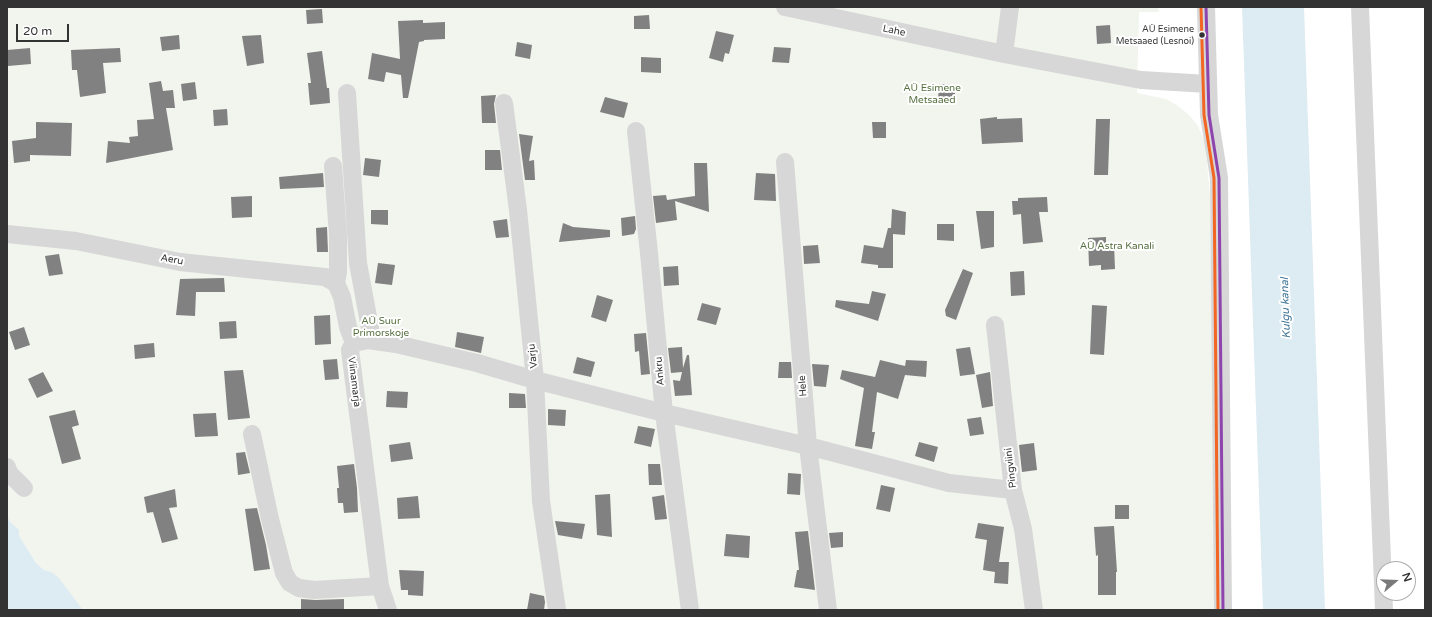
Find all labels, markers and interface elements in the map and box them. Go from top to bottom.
scale bar [18,16,71,42]
street label: Lahe [881,23,907,39]
text: 20 m [23,24,52,38]
place label: AÜ Esimene Metsaaed (Lesnoi) [1116,25,1194,46]
marker: AÜ Esimene Metsaaed (Lesnoi) [1197,30,1207,40]
park label: AÜ Esimene Metsaaed [903,82,961,106]
park label: AÜ Astra Kanali [1080,240,1154,252]
street label: Aeru [160,252,184,268]
water label: Kulgu kanal [1278,277,1294,339]
park label: AÜ Suur Primorskoje [353,315,409,338]
street label: Varju [526,343,540,369]
street label: Viinamarja [345,356,363,408]
street label: Ankru [653,356,667,386]
street label: Hele [796,375,810,397]
street label: Pingviini [1003,447,1019,489]
north arrow [1376,561,1416,601]
text: N [1399,571,1414,584]

